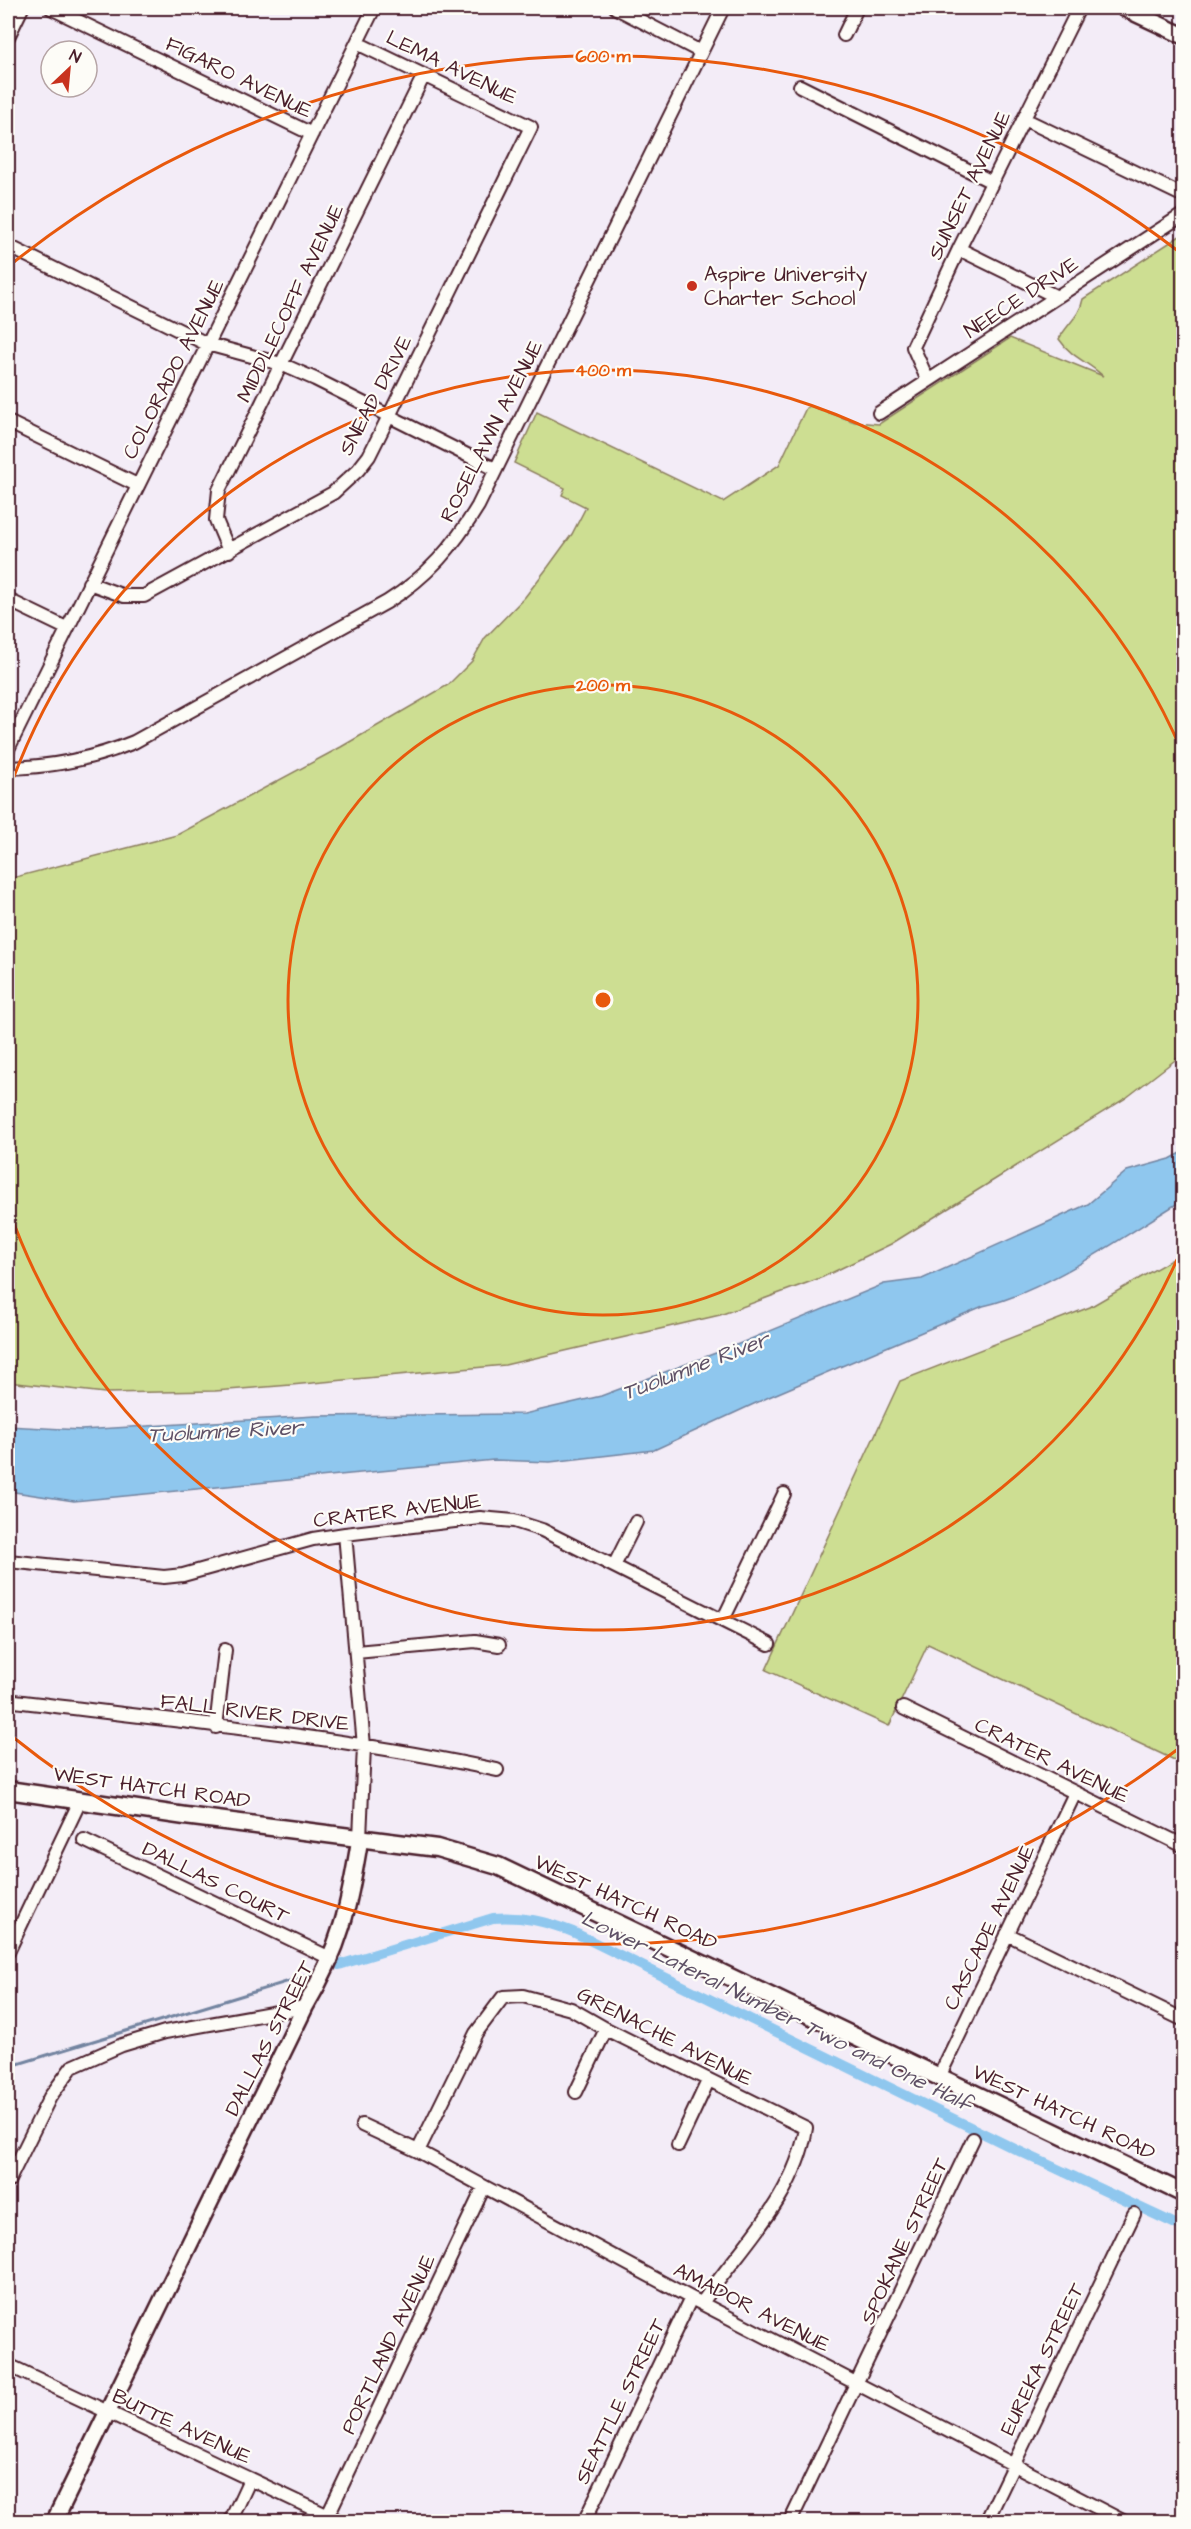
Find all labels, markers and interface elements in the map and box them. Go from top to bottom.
street label: LEMA AVENUE [381,23,523,112]
street label: FIGARO AVENUE [161,29,317,126]
north arrow [39,39,99,99]
text: N [66,44,84,69]
text: 600 m [575,44,632,69]
street label: SUNSET AVENUE [921,105,1018,265]
street label: MIDDLECOFF AVENUE [230,199,351,407]
street label: NEECE DRIVE [958,249,1085,345]
place label: Aspire University Charter School [704,260,868,313]
street label: COLORADO AVENUE [115,274,232,464]
marker: Aspire University Charter School [685,279,699,293]
street label: SNEAD DRIVE [332,330,419,460]
street label: ROSELAWN AVENUE [433,335,550,527]
text: 400 m [575,358,632,383]
text: 200 m [575,673,631,698]
centre of rings [593,990,613,1010]
water label: Tuolumne River [618,1323,776,1409]
water label: Tuolumne River [147,1412,306,1451]
street label: CRATER AVENUE [312,1486,483,1535]
street label: FALL RIVER DRIVE [159,1687,352,1739]
street label: CRATER AVENUE [970,1710,1134,1811]
street label: WEST HATCH ROAD [52,1759,253,1816]
street label: DALLAS COURT [137,1834,295,1931]
street label: CASCADE AVENUE [937,1839,1042,2015]
street label: WEST HATCH ROAD [530,1847,722,1958]
water label: Lower Lateral Number Two and One Half [576,1903,979,2121]
street label: DALLAS STREET [218,1955,322,2121]
street label: GRENACHE AVENUE [572,1980,758,2094]
street label: WEST HATCH ROAD [968,2057,1160,2168]
street label: SPOKANE STREET [853,2152,956,2329]
street label: PORTLAND AVENUE [334,2249,443,2439]
street label: AMADOR AVENUE [669,2256,835,2360]
street label: EUREKA STREET [993,2278,1092,2440]
street label: SEATTLE STREET [568,2313,673,2489]
street label: BUTTE AVENUE [108,2382,256,2472]

